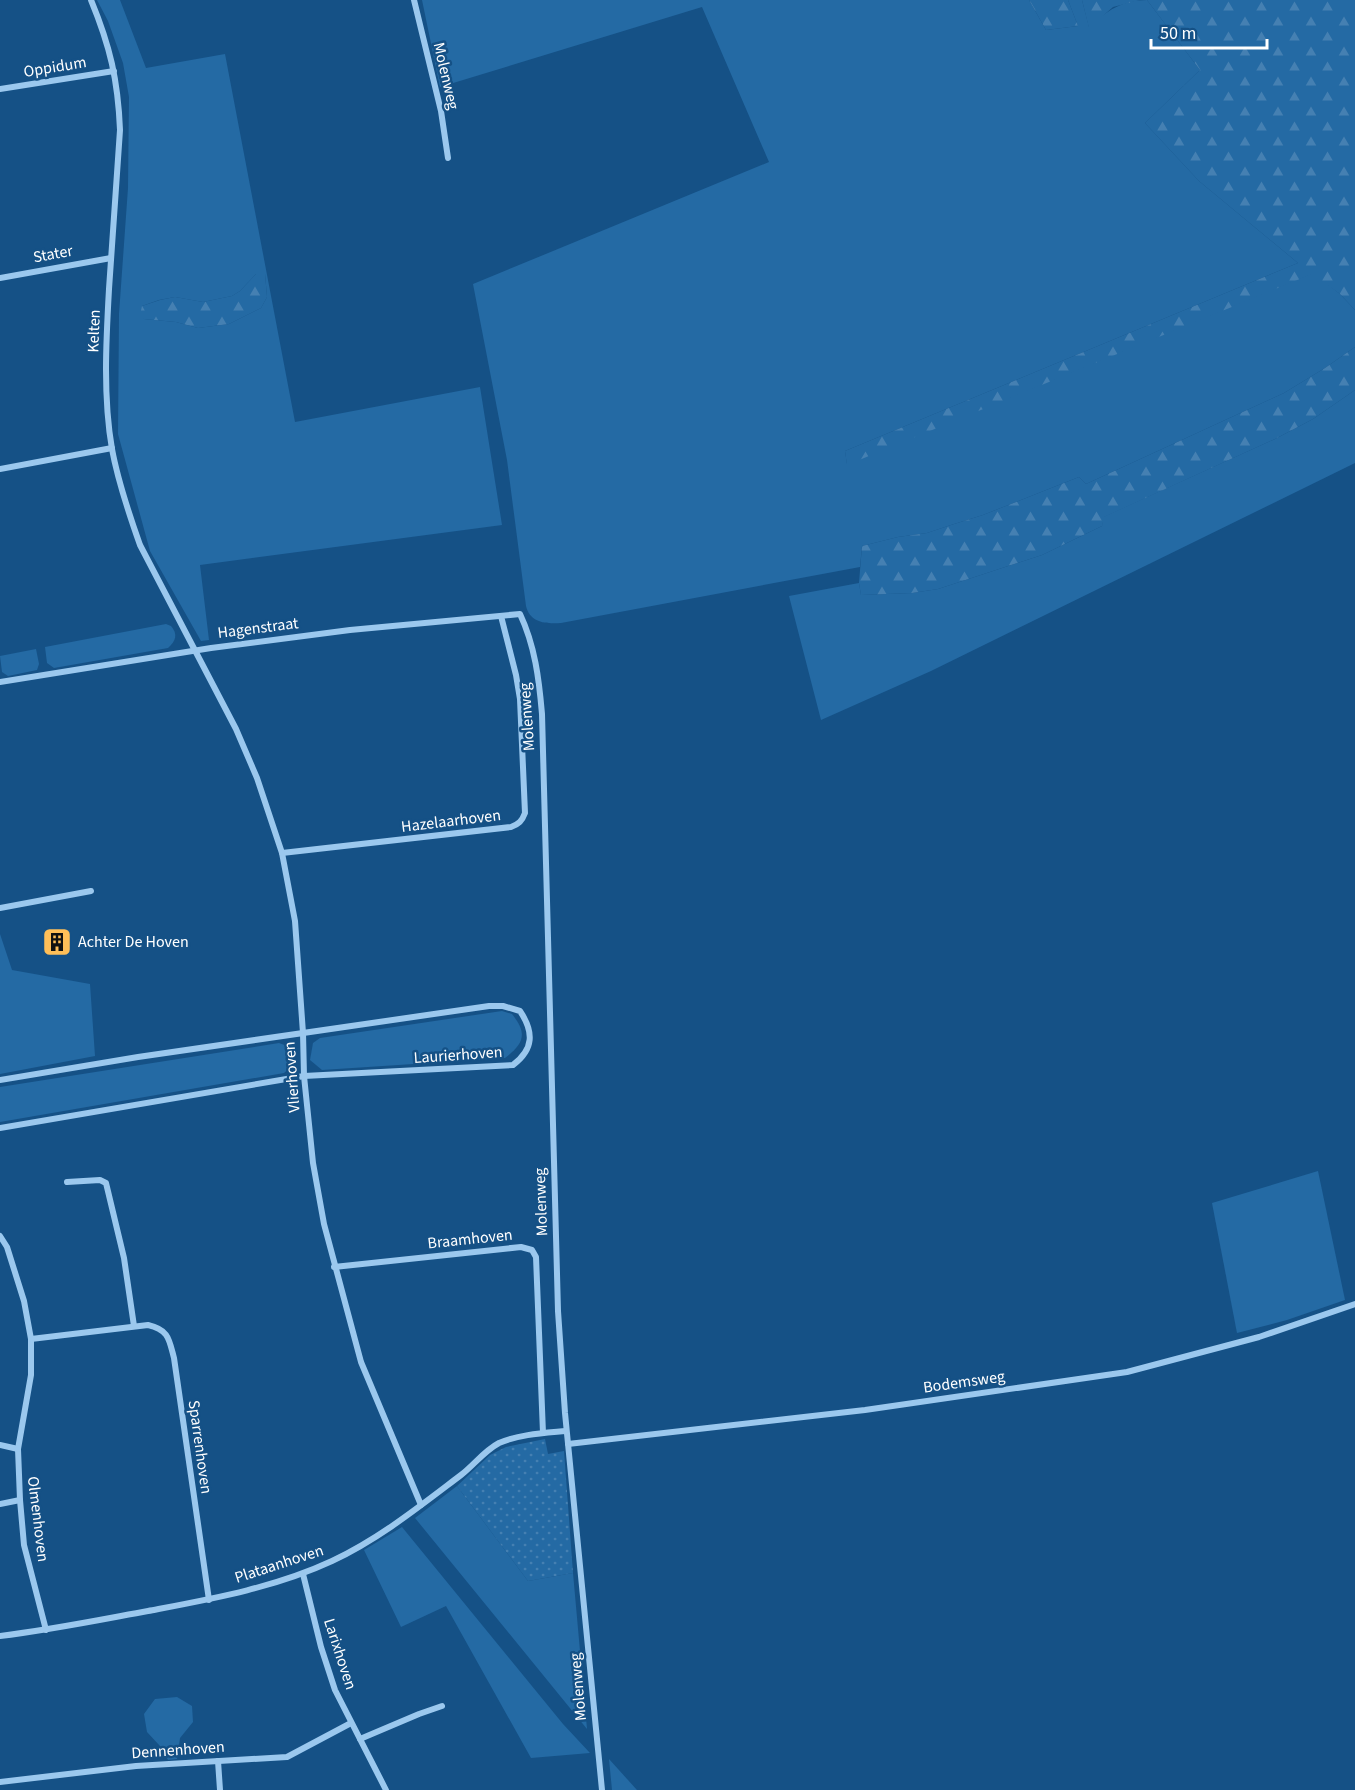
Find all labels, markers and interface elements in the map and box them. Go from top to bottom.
scale bar [1151,12,1266,50]
text: 50 m [1160,21,1196,46]
street label: Molenweg [428,40,464,112]
street label: Oppidum [22,51,88,83]
street label: Stater [32,240,75,268]
street label: Kelten [82,309,106,353]
street label: Hagenstraat [216,612,300,644]
street label: Molenweg [514,682,540,752]
street label: Hazelaarhoven [400,804,502,838]
building icon: Achter De Hoven [41,926,73,958]
place label: Achter De Hoven [78,931,189,953]
street label: Vlierhoven [279,1041,305,1113]
street label: Laurierhoven [413,1041,503,1069]
street label: Molenweg [529,1167,553,1237]
street label: Braamhoven [426,1224,514,1254]
street label: Bodemsweg [922,1365,1006,1399]
street label: Sparrenhoven [183,1399,217,1495]
street label: Olmenhoven [22,1475,54,1563]
street label: Plataanhoven [232,1539,326,1589]
street label: Larixhoven [318,1615,362,1693]
street label: Molenweg [564,1652,592,1722]
street label: Dennenhoven [131,1736,225,1764]

